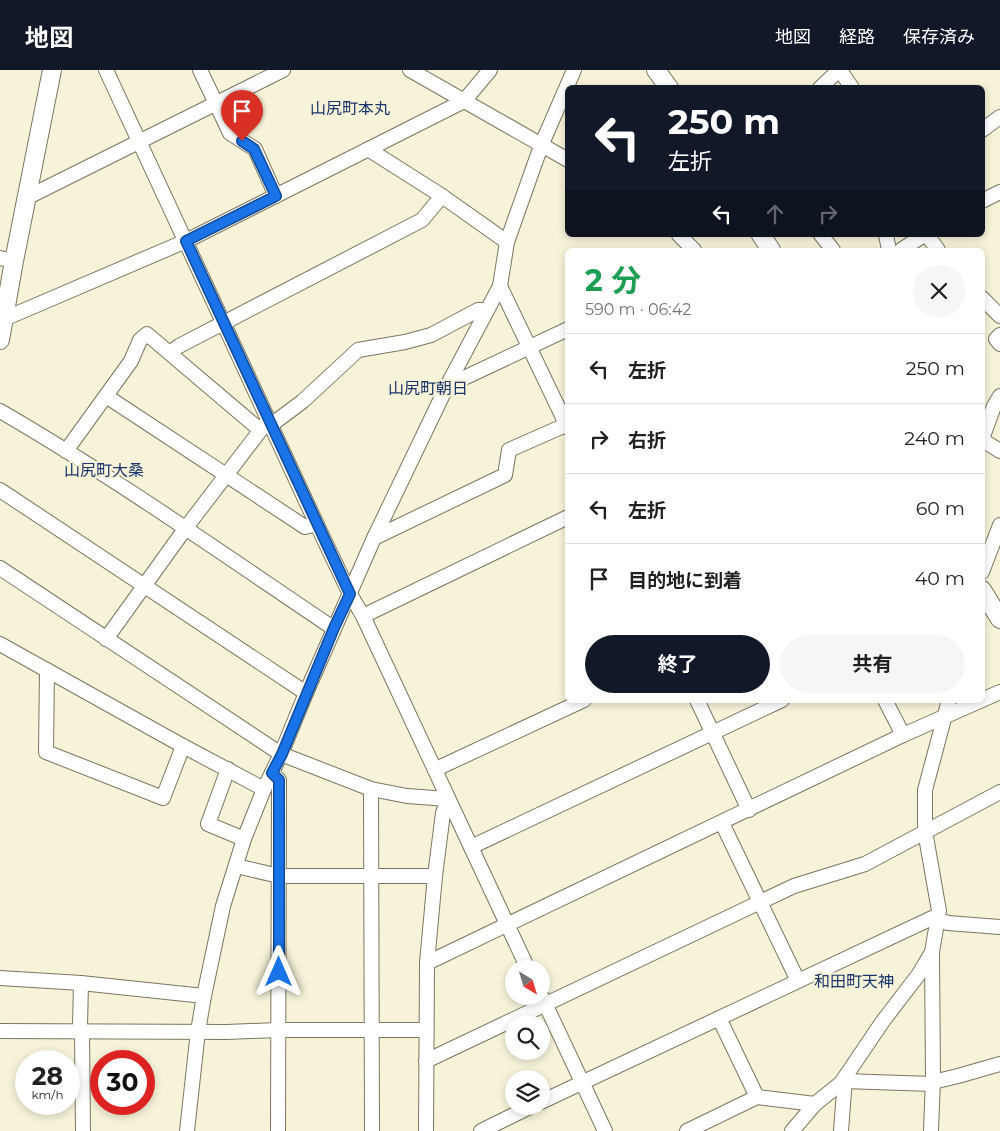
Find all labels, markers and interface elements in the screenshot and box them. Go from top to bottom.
text: 地図 [25,23,73,52]
text: 地図 [775,26,811,48]
text: 経路 [839,26,875,48]
text: 保存済み [903,26,975,48]
pin [221,90,263,141]
icon: arrive [228,97,256,125]
district label: 山尻町本丸 [310,99,390,118]
text: 250 m [668,100,780,143]
icon: left [585,105,650,170]
text: 左折 [668,148,712,175]
icon: left [708,200,736,228]
icon: ahead [761,200,789,228]
icon: right [814,200,842,228]
text: 2 分 [585,262,641,299]
button: close [913,265,965,317]
text: 590 m · 06:42 [585,300,691,319]
icon: left [585,355,613,383]
text: 250 m [906,357,965,380]
text: 左折 [628,359,666,382]
district label: 山尻町朝日 [388,379,468,398]
icon: right [585,425,613,453]
text: 240 m [904,427,965,450]
text: 右折 [628,429,666,452]
district label: 山尻町大桑 [64,461,144,480]
icon: left [585,495,613,523]
text: 60 m [916,497,965,520]
text: 左折 [628,499,666,522]
icon: arrive [585,565,613,593]
text: 40 m [915,567,965,590]
text: 目的地に到着 [628,569,742,592]
button: 終了 [585,635,770,693]
button: 共有 [780,635,965,693]
position arrow [252,945,304,997]
north arrow [505,960,550,1005]
map controls [505,960,550,1115]
district label: 和田町天神 [814,972,894,991]
button: search [505,1015,550,1060]
speed limit sign: 30 [90,1050,155,1115]
text: 28 [32,1061,63,1091]
button: layers [505,1070,550,1115]
text: km/h [31,1087,64,1102]

